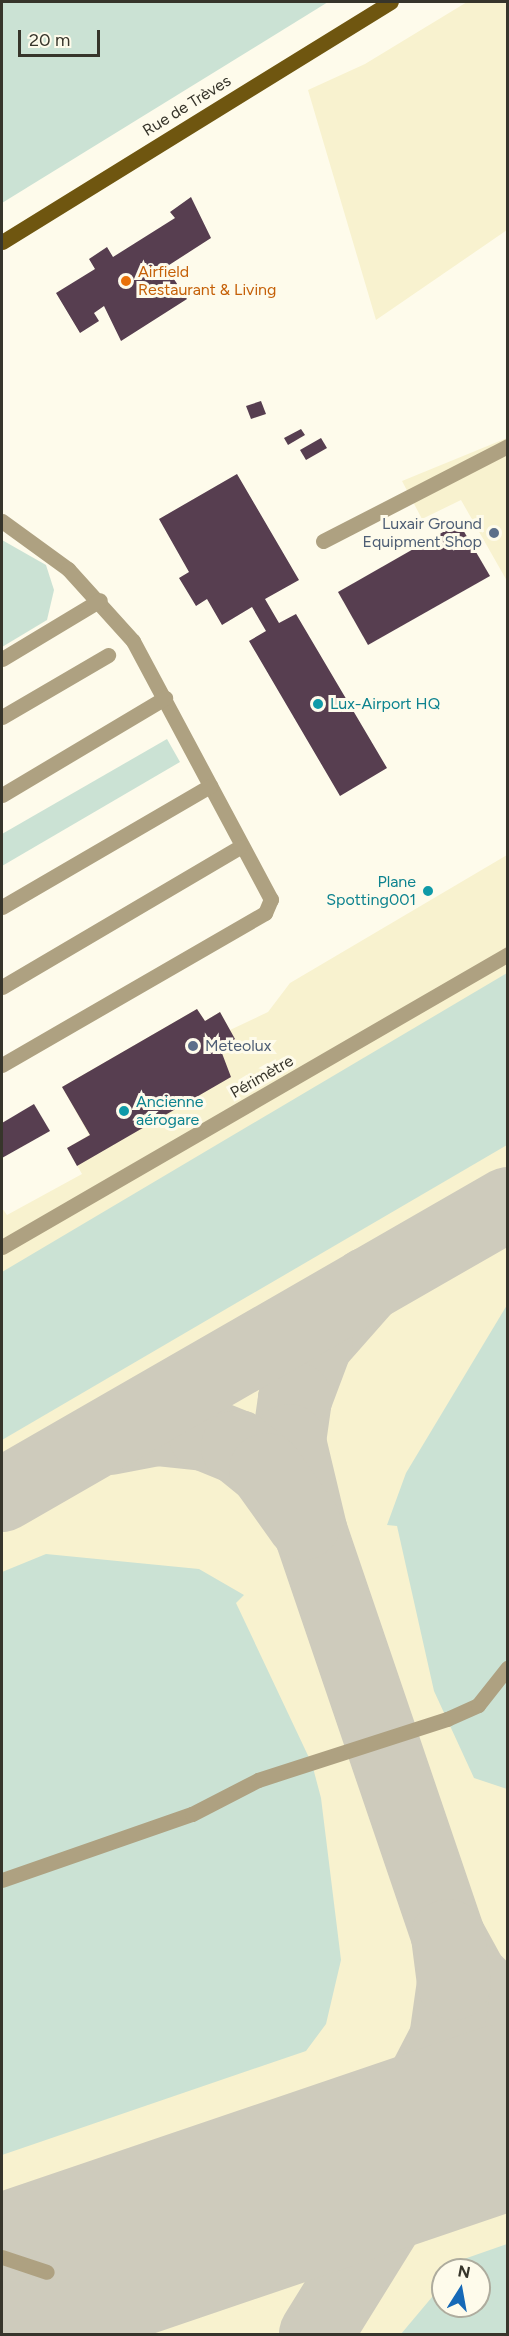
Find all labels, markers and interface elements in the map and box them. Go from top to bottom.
scale bar [21,18,104,56]
text: 20 m [29,29,70,51]
street label: Rue de Trèves [139,71,235,141]
place label: Airfield Restaurant & Living [138,262,276,300]
marker: Airfield Restaurant & Living [119,274,133,288]
place label: Luxair Ground Equipment Shop [362,514,482,552]
marker: Luxair Ground Equipment Shop [487,526,501,540]
place label: Lux-Airport HQ [330,694,440,714]
marker: Lux-Airport HQ [311,697,325,711]
place label: Plane Spotting001 [326,872,416,910]
marker: Plane Spotting001 [421,884,435,898]
place label: Meteolux [205,1036,271,1056]
marker: Meteolux [186,1039,200,1053]
street label: Périmètre [227,1051,297,1103]
place label: Ancienne aérogare [136,1092,203,1130]
marker: Ancienne aérogare [117,1104,131,1118]
north arrow [431,2258,491,2318]
text: N [456,2261,472,2282]

